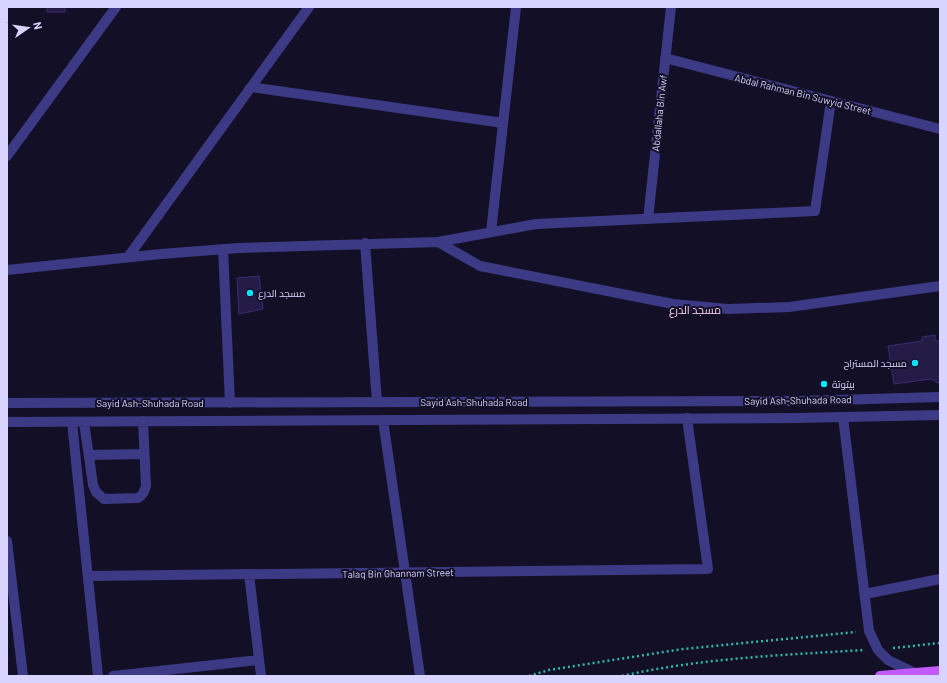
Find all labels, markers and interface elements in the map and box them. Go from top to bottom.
north arrow [8,8,48,48]
text: N [31,21,45,31]
street label: Abdal Rahman Bin Suwyid Street [733,71,873,117]
street label: Abdallaha Bin Awf [649,74,669,152]
place label: مسجد الدرع [258,287,305,300]
marker: مسجد الدرع [245,288,255,298]
district label: مسجد الدرع [669,303,721,318]
place label: مسجد المستراح [843,357,907,370]
marker: مسجد المستراح [910,358,920,368]
place label: بيتوتة [832,378,855,390]
marker: بيتوتة [819,379,829,389]
street label: Sayid Ash-Shuhada Road [744,393,852,407]
street label: Sayid Ash-Shuhada Road [420,396,528,408]
street label: Sayid Ash-Shuhada Road [96,397,204,409]
street label: Talaq Bin Ghannam Street [342,566,454,580]

